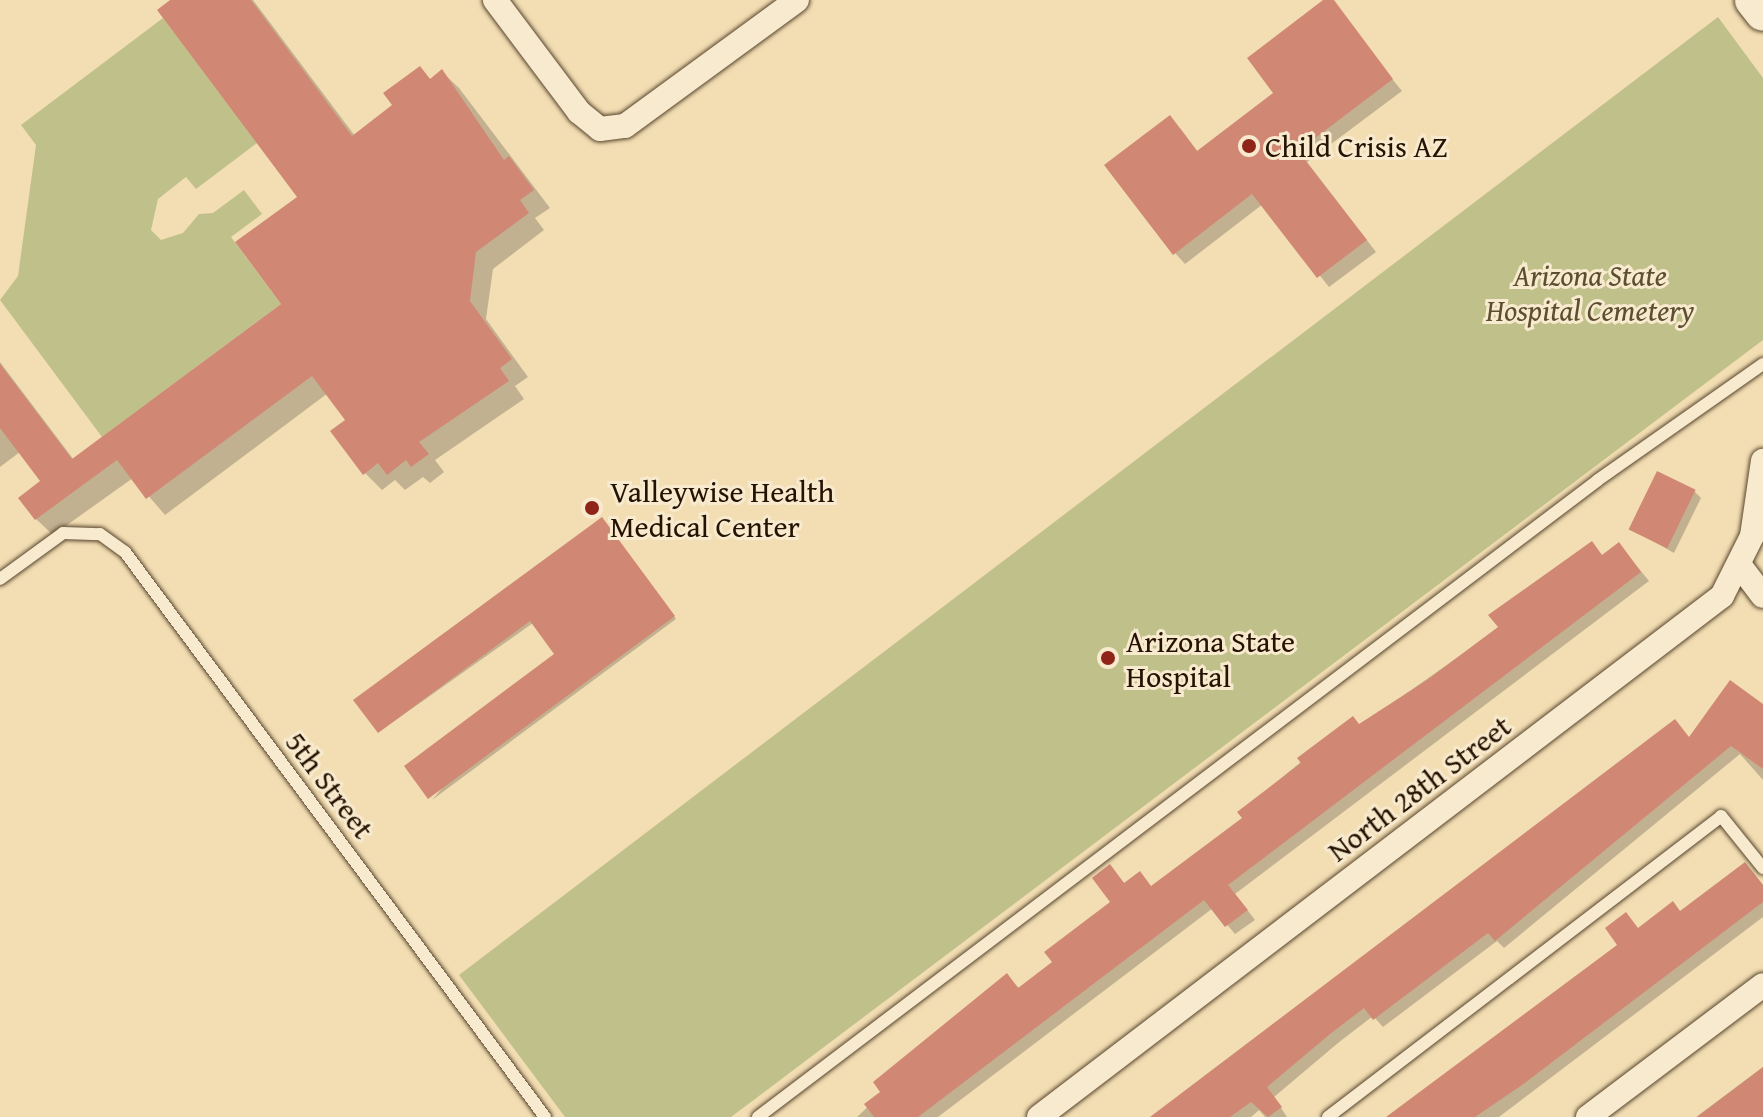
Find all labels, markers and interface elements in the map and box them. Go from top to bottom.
place label: Child Crisis AZ [1265,128,1448,164]
marker: Child Crisis AZ [1240,137,1258,155]
park label: Arizona State Hospital Cemetery [1486,257,1694,328]
place label: Valleywise Health Medical Center [610,473,834,544]
marker: Valleywise Health Medical Center [581,497,603,519]
place label: Arizona State Hospital [1126,623,1295,694]
marker: Arizona State Hospital [1097,647,1119,669]
street label: North 28th Street [1320,707,1518,869]
street label: 5th Street [278,725,382,845]

